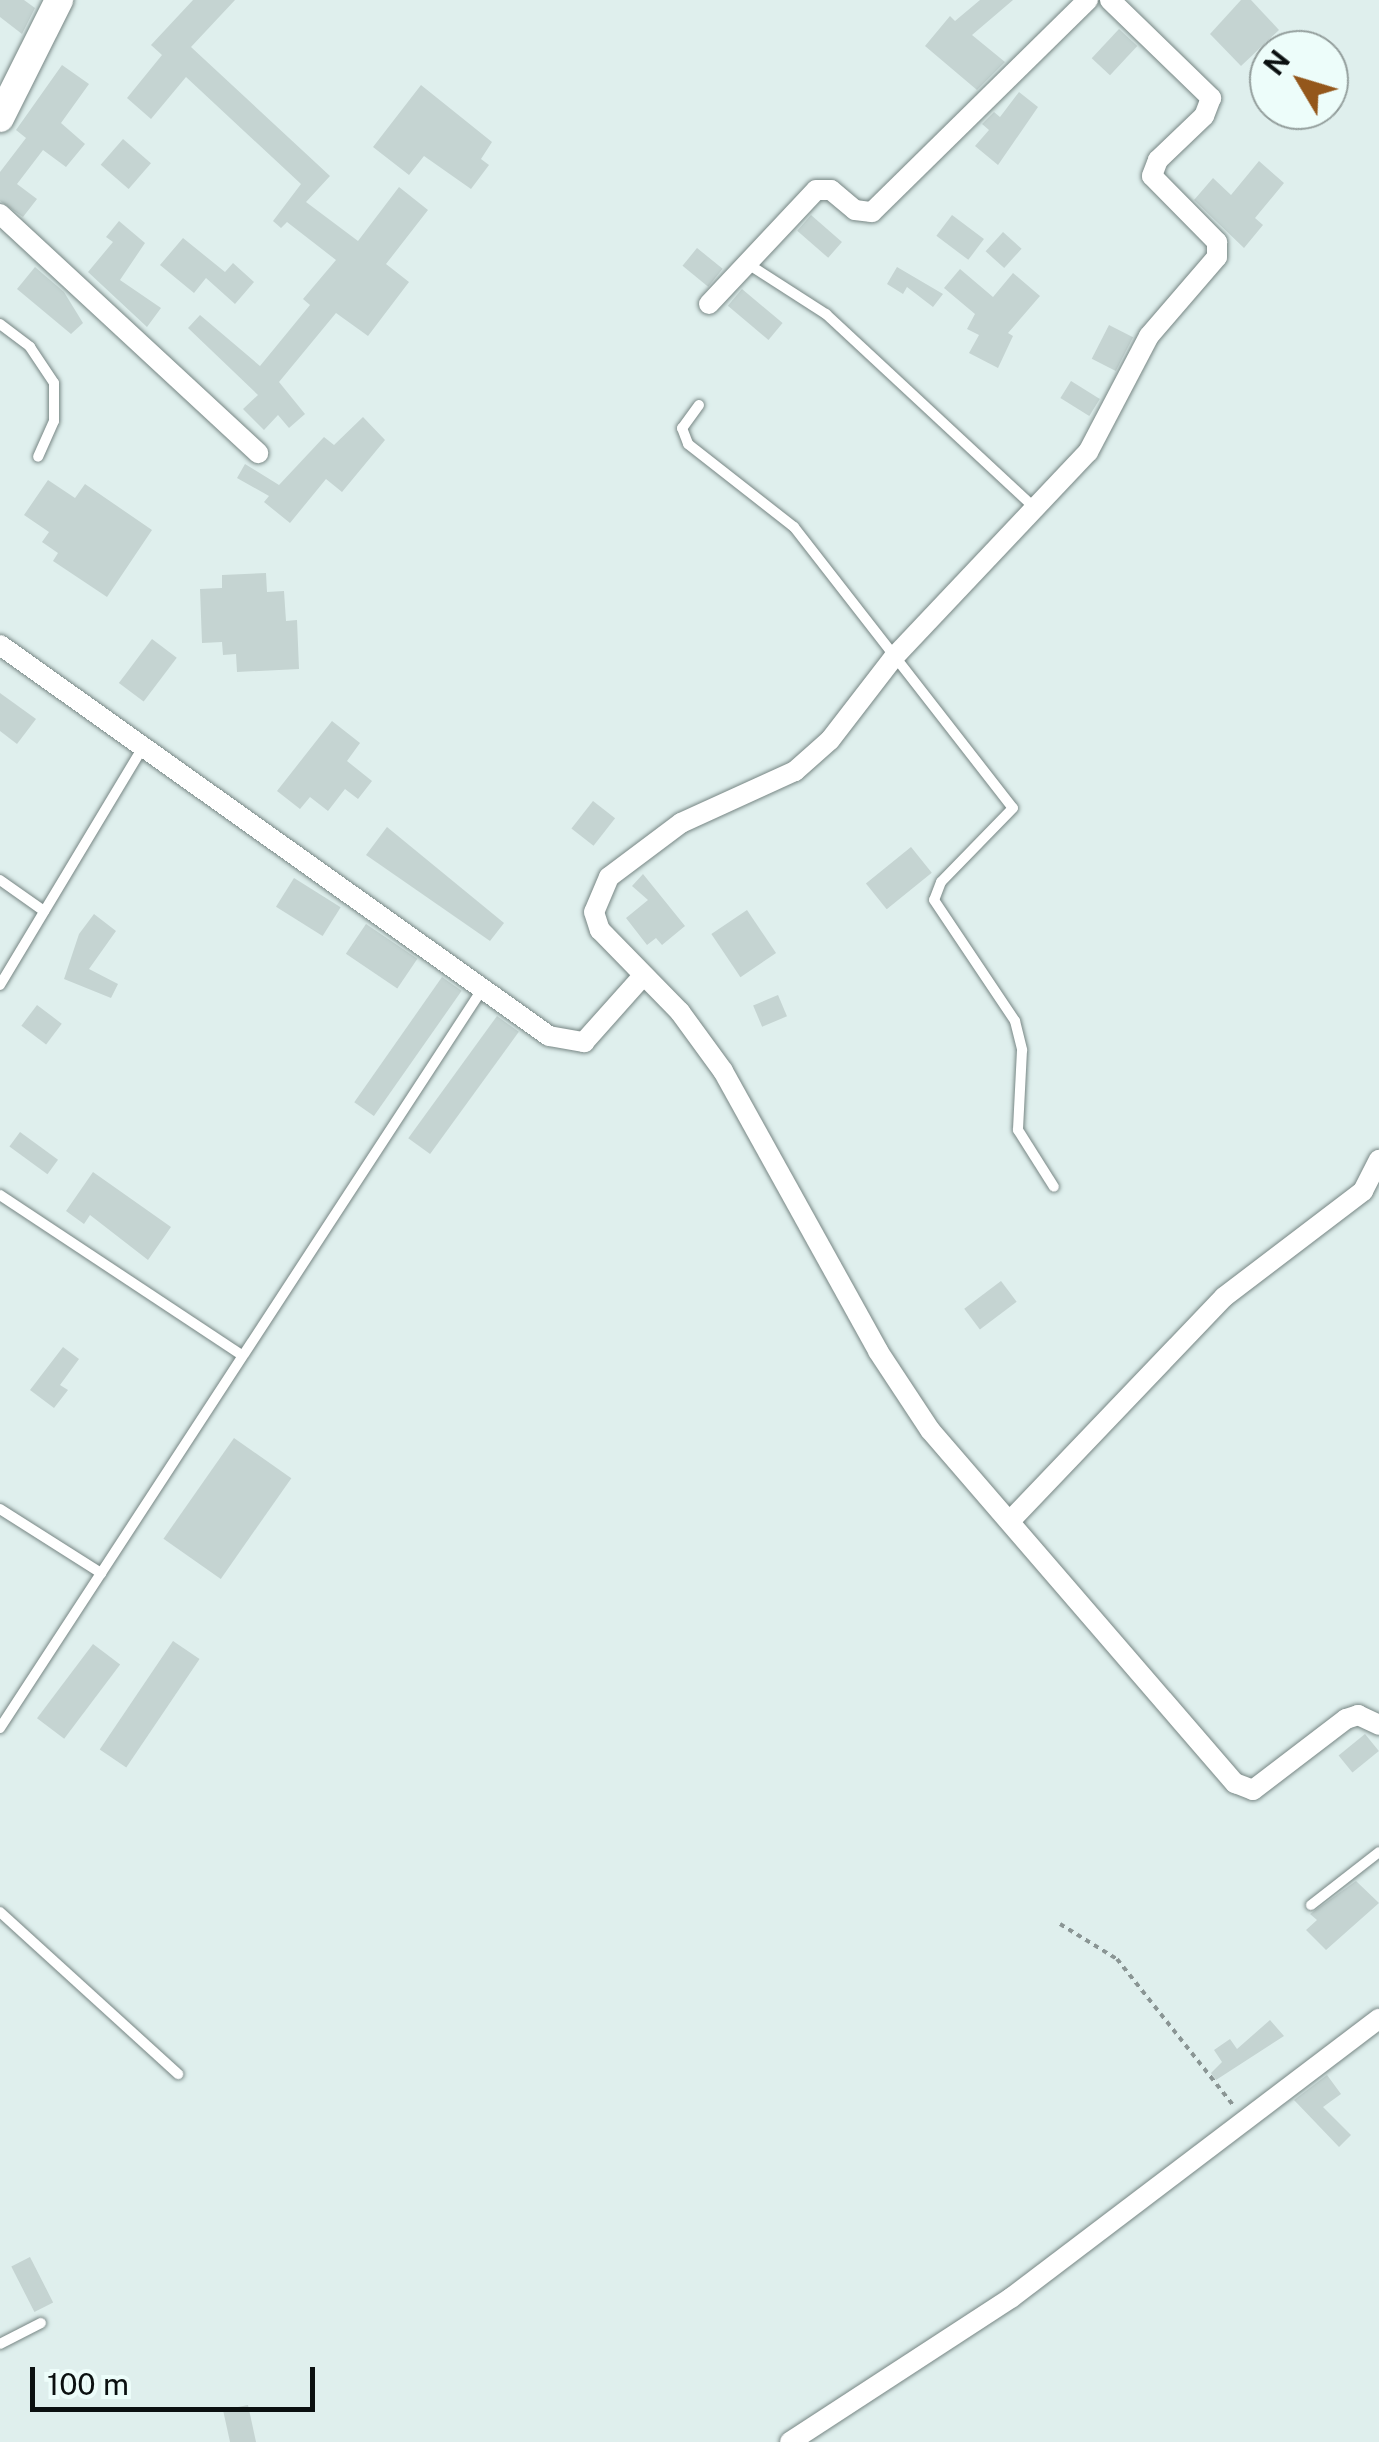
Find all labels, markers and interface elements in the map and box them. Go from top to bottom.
north arrow [1249,30,1349,130]
text: N [1257,44,1296,81]
scale bar [35,2347,320,2409]
text: 100 m [47,2366,129,2402]

